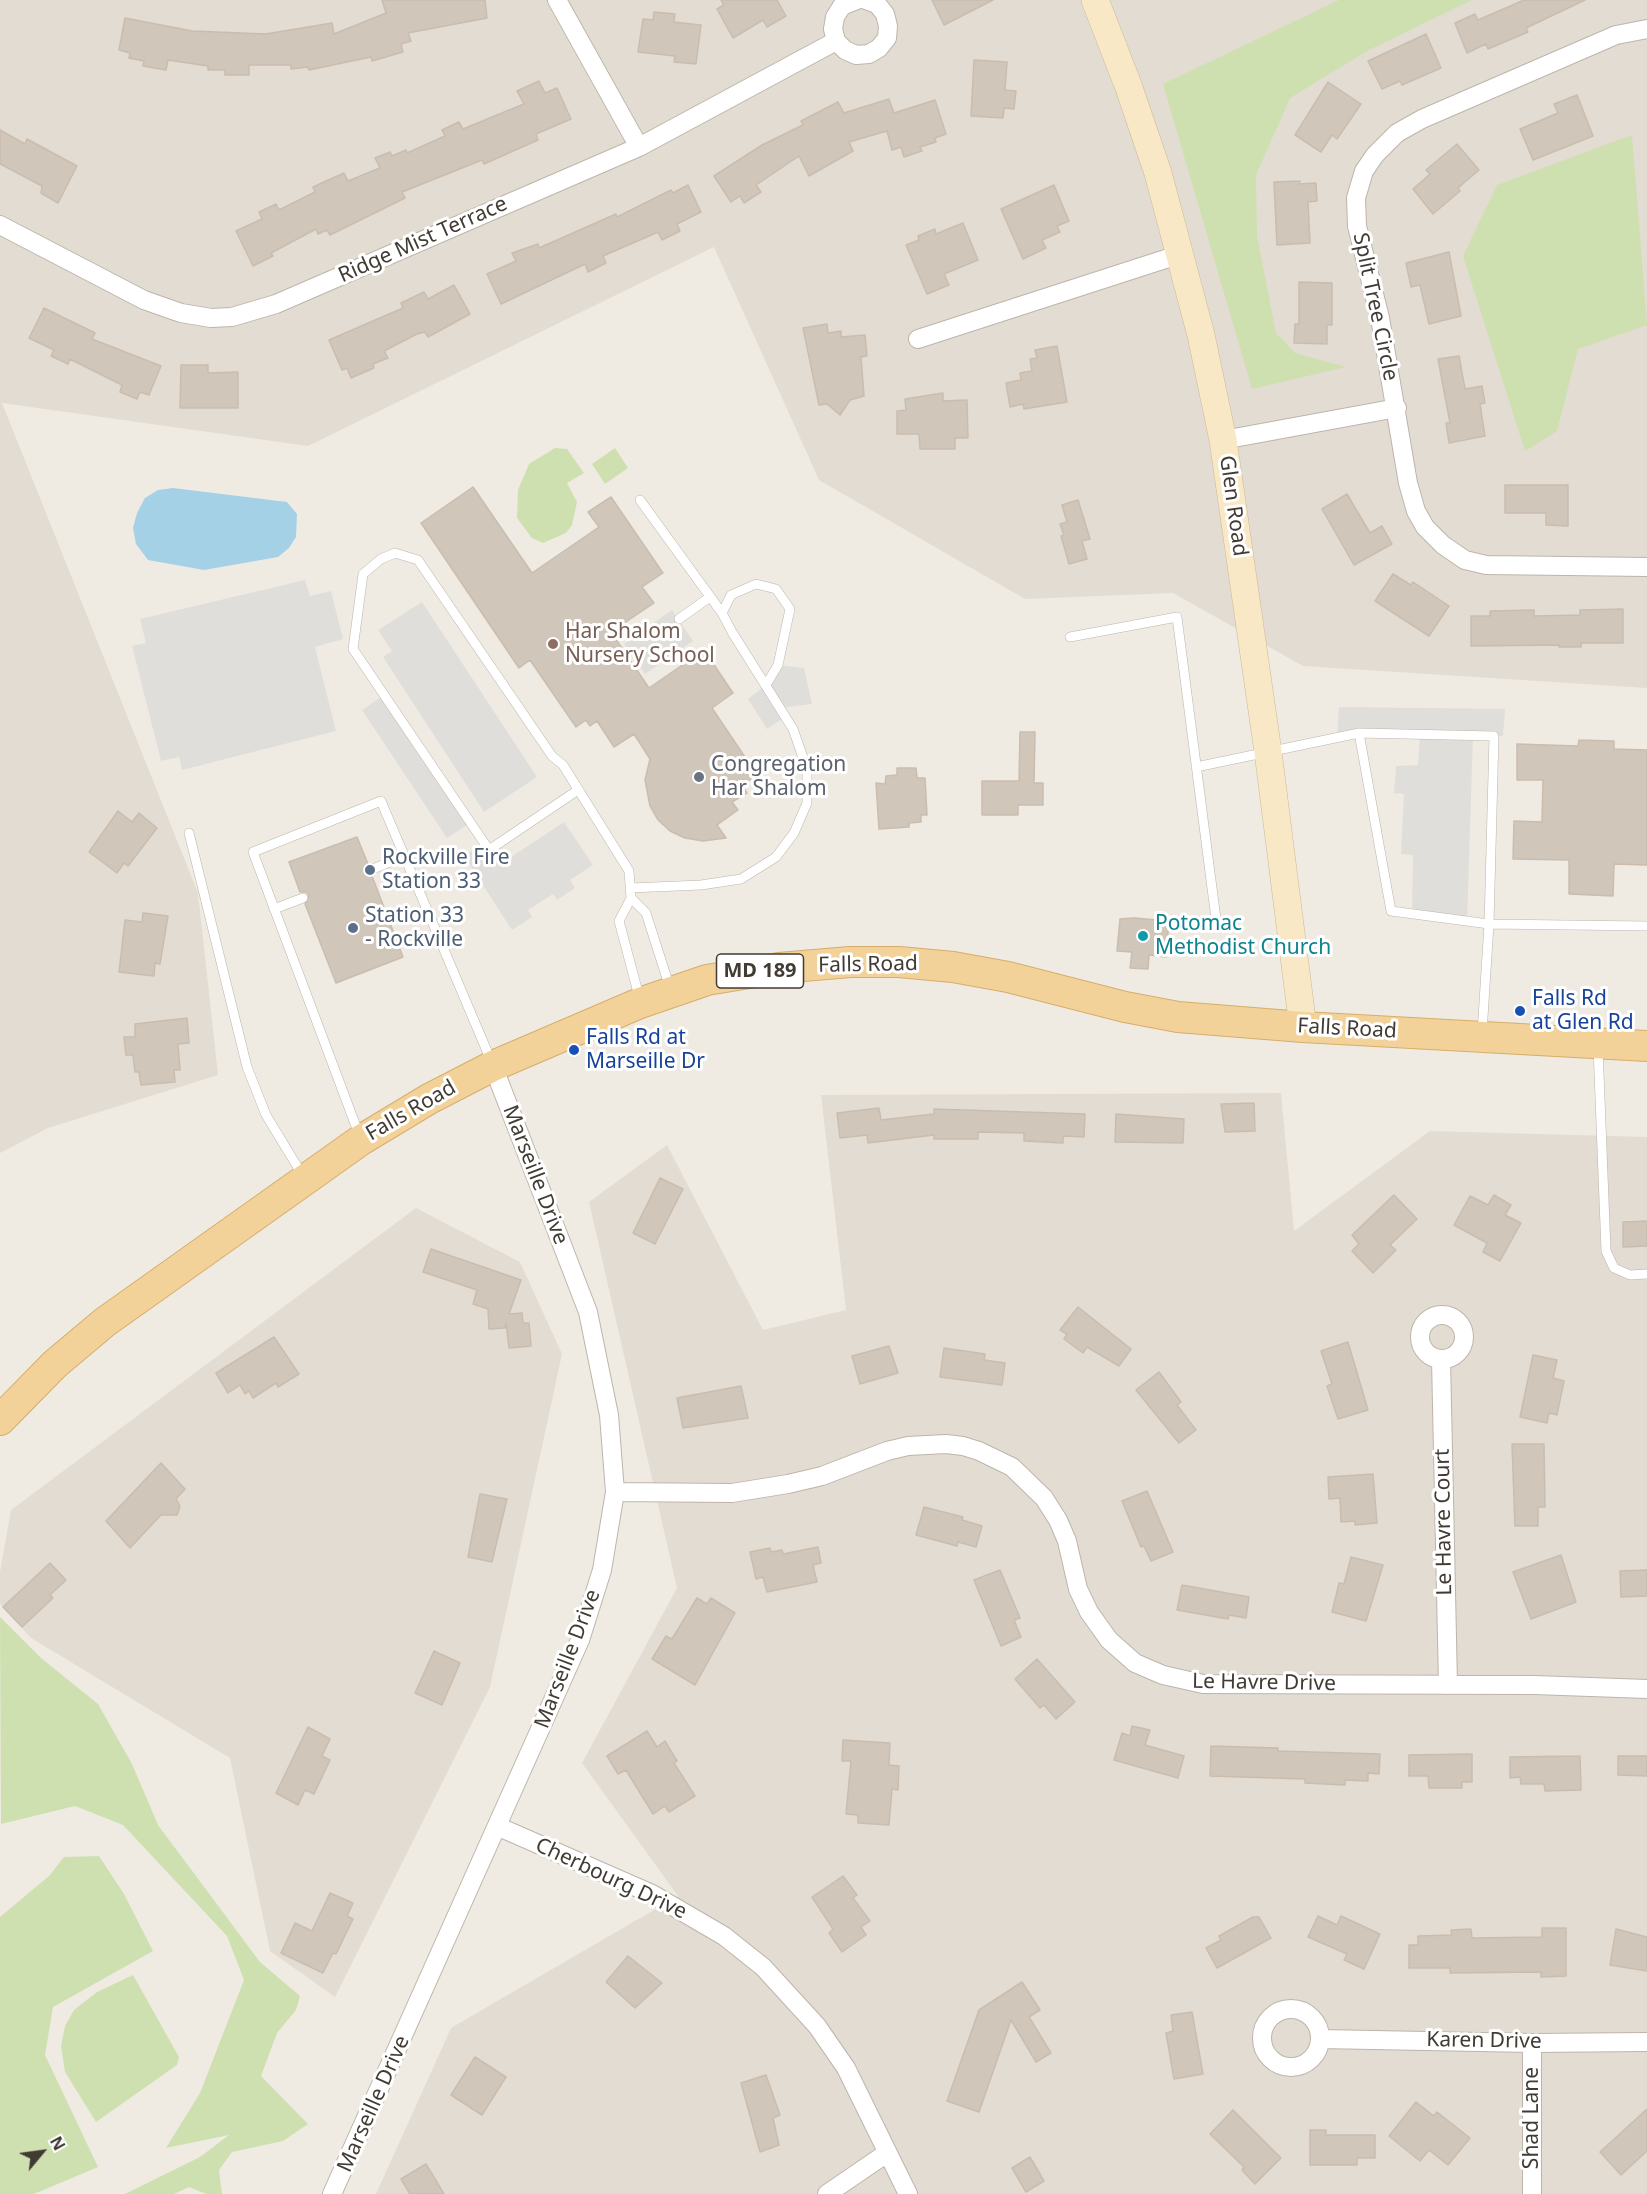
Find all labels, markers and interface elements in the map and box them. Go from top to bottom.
street label: Ridge Mist Terrace [335,192,511,288]
street label: Split Tree Circle [1347,231,1403,383]
street label: Glen Road [1213,454,1253,558]
place label: Har Shalom Nursery School [565,619,715,669]
marker: Har Shalom Nursery School [546,637,560,651]
place label: Congregation Har Shalom [711,752,846,802]
marker: Congregation Har Shalom [692,770,706,784]
place label: Rockville Fire Station 33 [382,845,510,895]
marker: Rockville Fire Station 33 [363,863,377,877]
place label: Station 33 - Rockville [365,903,464,953]
place label: Potomac Methodist Church [1155,911,1331,961]
marker: Station 33 - Rockville [346,921,360,935]
marker: Potomac Methodist Church [1136,929,1150,943]
street label: Falls Road [818,952,918,978]
road number: MD 189 [716,954,804,988]
place label: Falls Rd at Glen Rd [1532,986,1634,1036]
marker: Falls Rd at Glen Rd [1513,1004,1527,1018]
street label: Falls Road [1297,1014,1397,1044]
place label: Falls Rd at Marseille Dr [586,1025,705,1075]
marker: Falls Rd at Marseille Dr [567,1043,581,1057]
street label: Falls Road [362,1075,460,1147]
street label: Marseille Drive [497,1102,573,1248]
street label: Le Havre Court [1430,1448,1458,1596]
street label: Marseille Drive [530,1586,606,1732]
street label: Le Havre Drive [1192,1669,1336,1697]
street label: Cherbourg Drive [531,1833,691,1925]
street label: Karen Drive [1426,2027,1542,2055]
street label: Marseille Drive [333,2032,415,2176]
street label: Shad Lane [1519,2067,1545,2169]
north arrow [12,2122,72,2182]
text: N [45,2132,71,2154]

